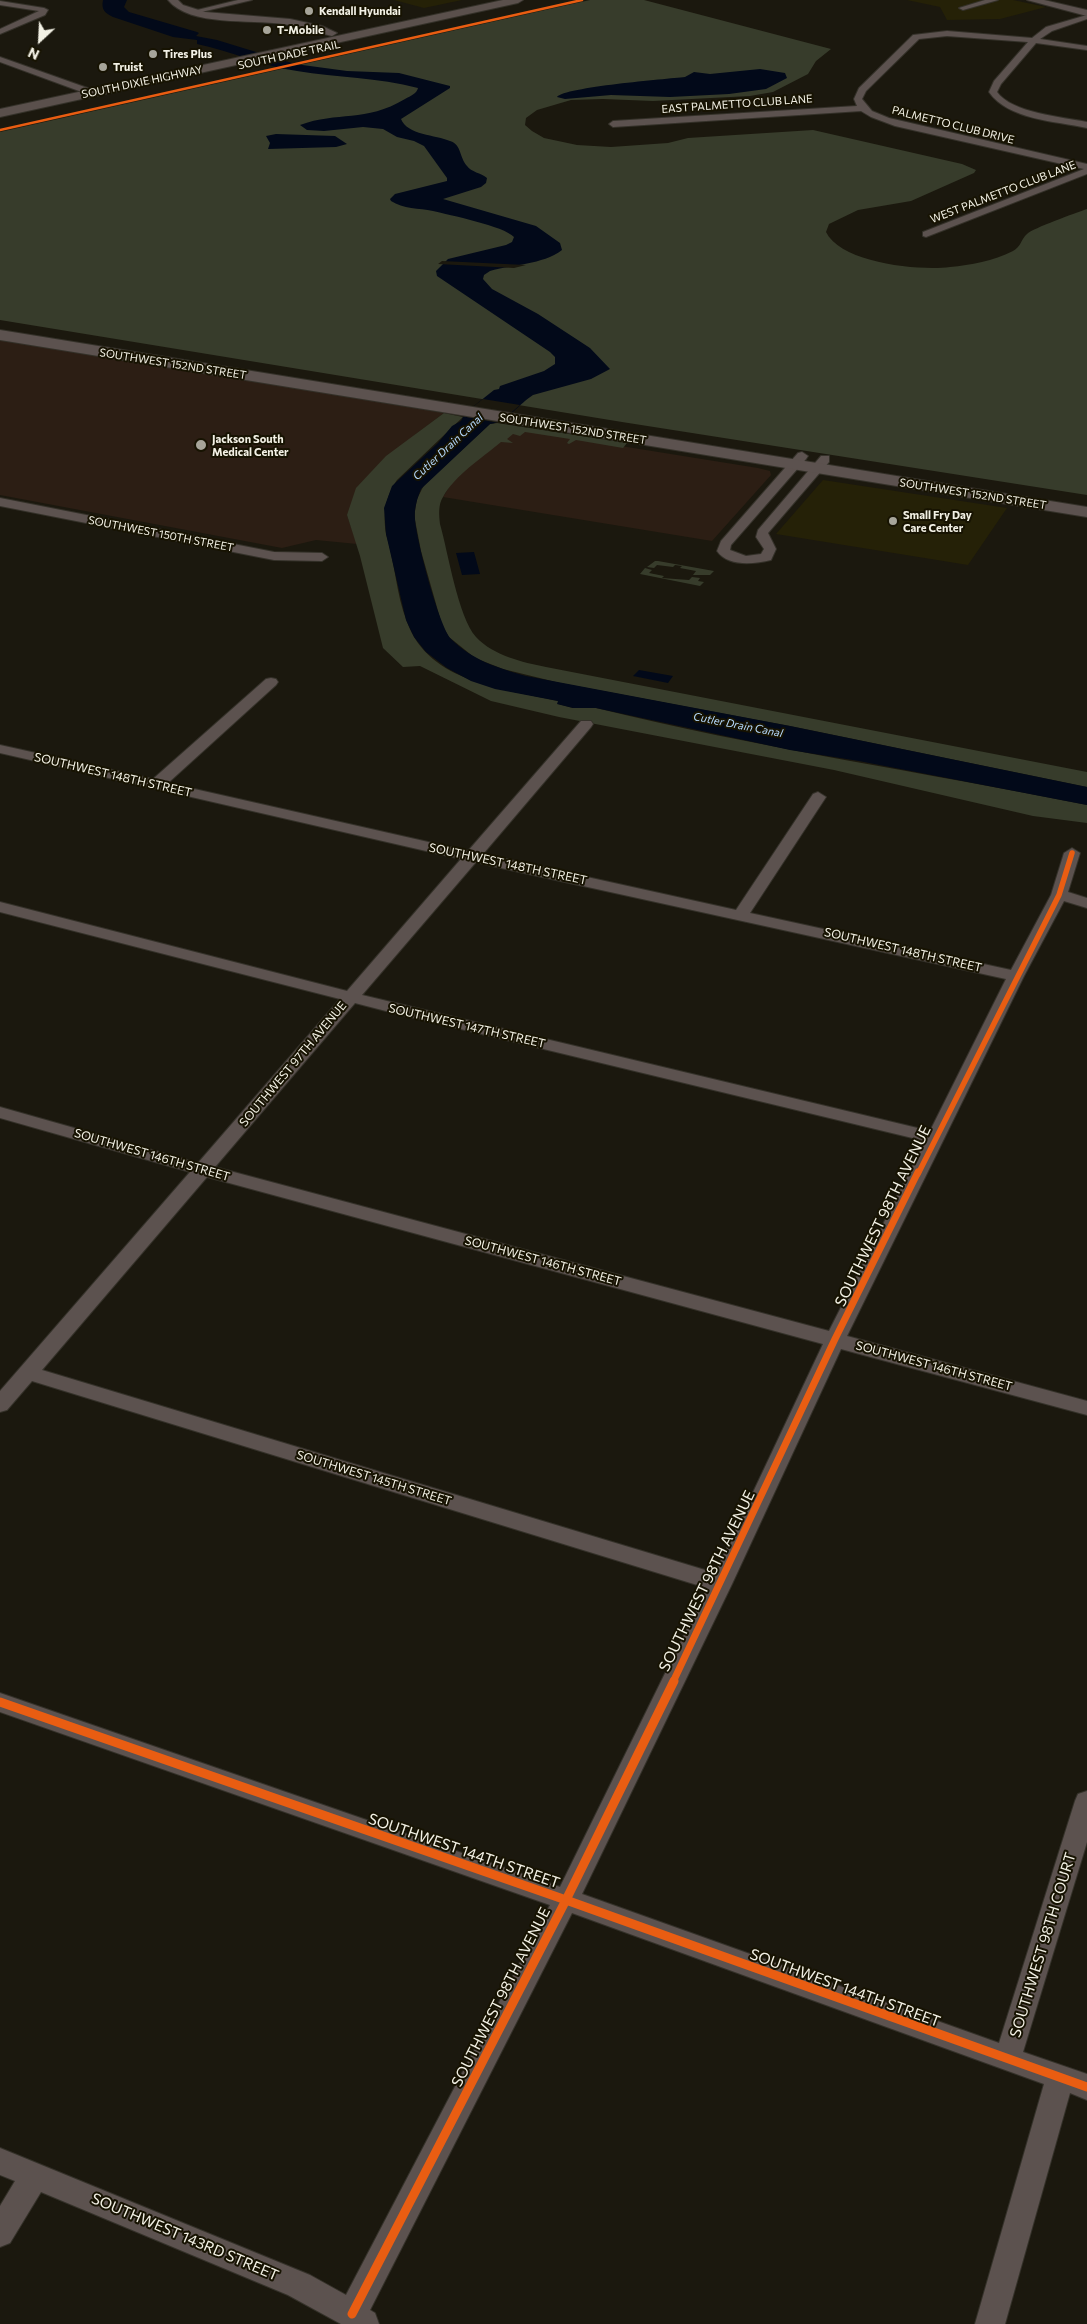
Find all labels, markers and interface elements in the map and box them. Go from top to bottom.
place label: Kendall Hyundai [319,4,401,18]
marker: Kendall Hyundai [303,5,315,17]
north arrow [15,15,65,65]
place label: T-Mobile [277,23,324,37]
marker: T-Mobile [261,24,273,36]
street label: SOUTH DADE TRAIL [237,38,341,72]
text: N [25,44,42,64]
place label: Tires Plus [163,47,212,61]
marker: Tires Plus [147,48,159,60]
place label: Truist [113,60,143,74]
marker: Truist [97,61,109,73]
street label: SOUTH DIXIE HIGHWAY [80,63,204,101]
street label: EAST PALMETTO CLUB LANE [661,92,813,116]
street label: PALMETTO CLUB DRIVE [890,103,1016,147]
street label: WEST PALMETTO CLUB LANE [928,158,1078,226]
street label: SOUTHWEST 152ND STREET [99,346,247,382]
water label: Cutler Drain Canal [410,411,486,483]
street label: SOUTHWEST 152ND STREET [499,411,647,447]
place label: Jackson South Medical Center [212,432,289,458]
marker: Jackson South Medical Center [194,438,208,452]
street label: SOUTHWEST 152ND STREET [899,476,1047,512]
place label: Small Fry Day Care Center [903,508,972,534]
street label: SOUTHWEST 150TH STREET [87,513,235,555]
marker: Small Fry Day Care Center [887,515,899,527]
water label: Cutler Drain Canal [692,710,784,740]
street label: SOUTHWEST 148TH STREET [33,750,193,800]
street label: SOUTHWEST 148TH STREET [428,840,588,888]
street label: SOUTHWEST 148TH STREET [823,925,983,975]
street label: SOUTHWEST 97TH AVENUE [236,999,350,1129]
street label: SOUTHWEST 147TH STREET [387,1001,547,1051]
street label: SOUTHWEST 98TH AVENUE [831,1123,935,1309]
street label: SOUTHWEST 146TH STREET [73,1126,231,1184]
street label: SOUTHWEST 146TH STREET [463,1233,623,1289]
street label: SOUTHWEST 146TH STREET [854,1338,1014,1394]
street label: SOUTHWEST 145TH STREET [295,1448,453,1508]
street label: SOUTHWEST 98TH AVENUE [655,1488,759,1674]
street label: SOUTHWEST 144TH STREET [366,1810,562,1892]
street label: SOUTHWEST 98TH COURT [1006,1850,1080,2040]
street label: SOUTHWEST 98TH AVENUE [448,1904,554,2090]
street label: SOUTHWEST 144TH STREET [747,1945,943,2031]
street label: SOUTHWEST 143RD STREET [89,2189,281,2285]

